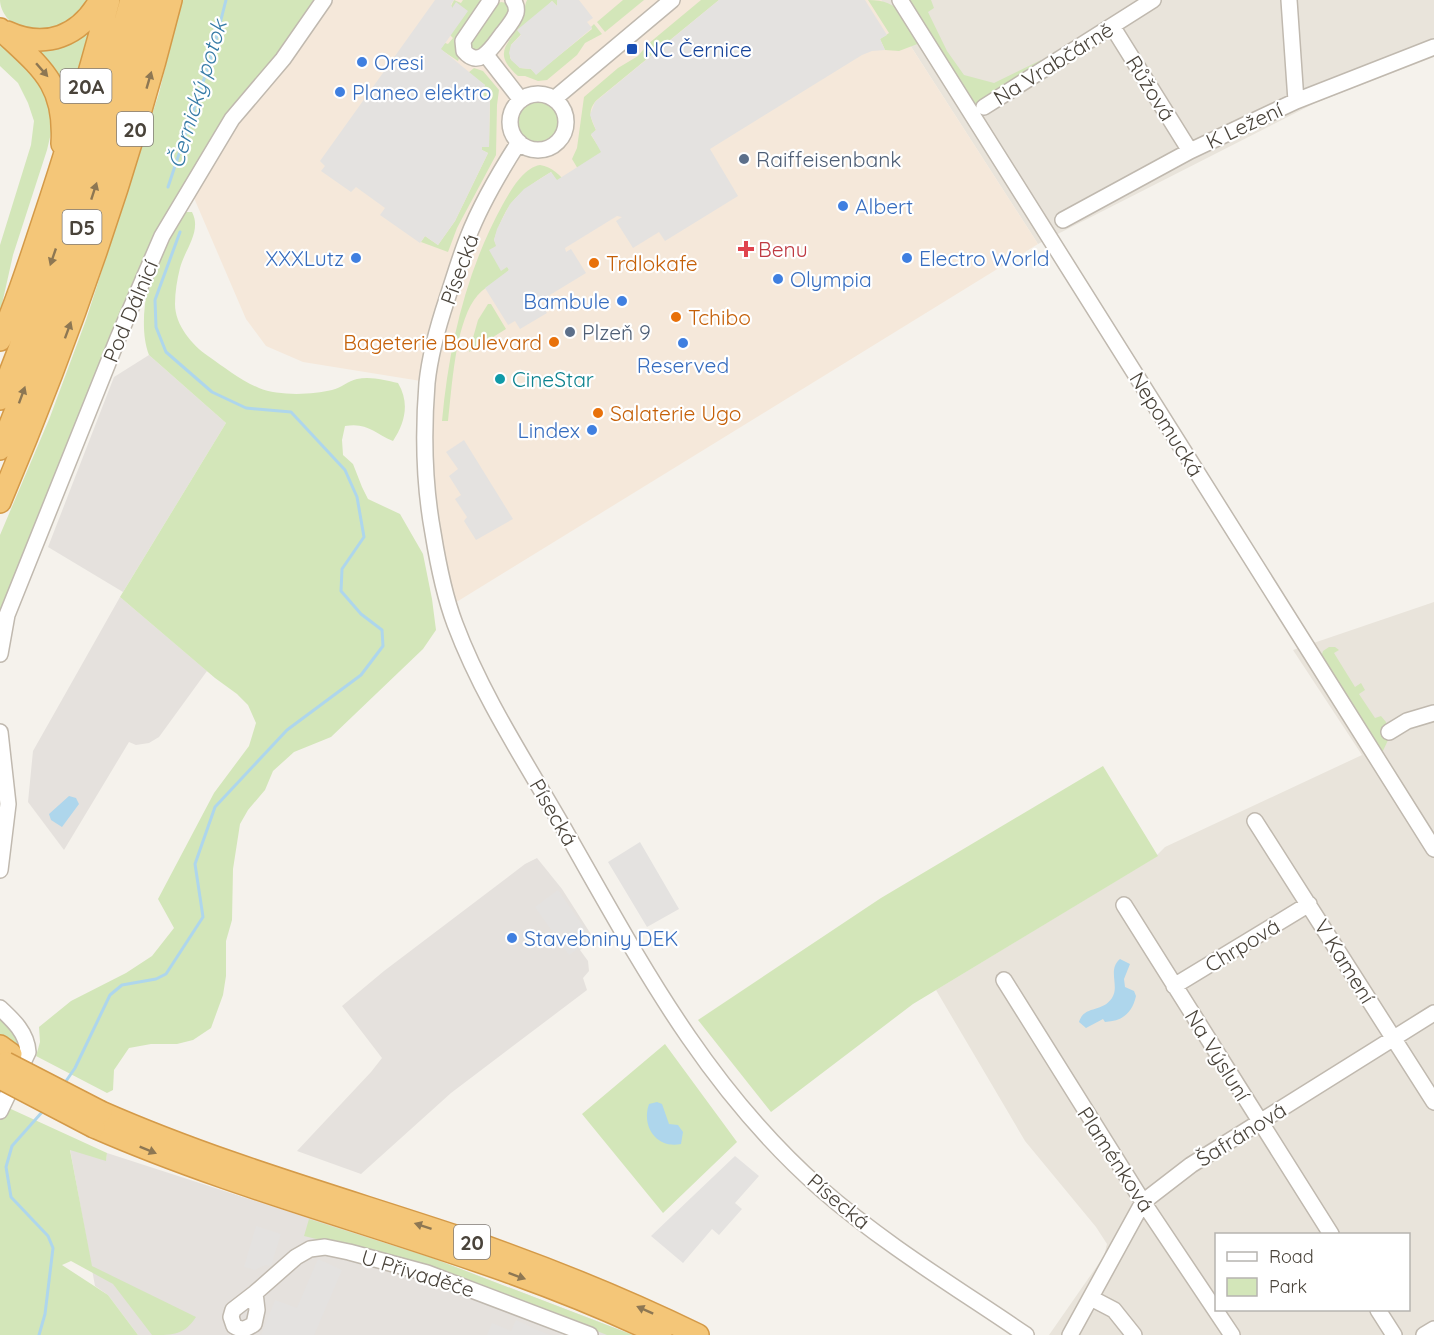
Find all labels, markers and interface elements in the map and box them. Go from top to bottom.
water label: Černický potok [161,14,233,171]
street label: Na Vrabčárně [988,16,1118,110]
place label: NC Černice [644,36,752,62]
marker: NC Černice [625,42,639,56]
place label: Oresi [374,49,424,75]
street label: Růžová [1121,50,1181,126]
marker: Oresi [355,55,369,69]
one-way arrow [35,62,48,78]
road number: 20A [60,69,112,103]
one-way arrow [145,71,154,89]
place label: Planeo elektro [352,79,492,105]
marker: Planeo elektro [333,85,347,99]
street label: K Ležení [1202,96,1287,154]
road number: 20 [117,112,153,146]
place label: Raiffeisenbank [756,146,902,172]
marker: Raiffeisenbank [737,152,751,166]
one-way arrow [90,182,100,200]
place label: Albert [855,193,913,219]
marker: Albert [836,199,850,213]
road number: D5 [62,210,101,244]
street label: Písecká [434,230,484,308]
place label: Benu [758,236,808,262]
marker: Benu [739,242,753,256]
place label: XXXLutz [266,245,344,271]
place label: Electro World [919,245,1050,271]
one-way arrow [48,248,57,266]
place label: Trdlokafe [606,250,698,276]
marker: XXXLutz [349,251,363,265]
marker: Electro World [900,251,914,265]
street label: Pod Dálnicí [97,256,163,366]
marker: Trdlokafe [587,256,601,270]
place label: Olympia [790,266,872,292]
marker: Olympia [771,272,785,286]
place label: Bambule [523,288,610,314]
marker: Bambule [615,294,629,308]
place label: Tchibo [688,304,751,330]
marker: Tchibo [669,310,683,324]
place label: Plzeň 9 [582,319,651,345]
one-way arrow [63,321,73,339]
marker: Plzeň 9 [563,325,577,339]
place label: Bageterie Boulevard [343,329,542,355]
marker: Bageterie Boulevard [547,335,561,349]
marker: Reserved [676,336,690,350]
place label: Reserved [637,352,729,378]
place label: CineStar [512,366,594,392]
street label: Nepomucká [1125,367,1209,481]
marker: CineStar [493,372,507,386]
one-way arrow [18,386,27,404]
place label: Salaterie Ugo [610,400,741,426]
marker: Salaterie Ugo [591,406,605,420]
place label: Lindex [518,417,580,443]
marker: Lindex [585,423,599,437]
street label: Písecká [524,774,584,850]
street label: Chrpová [1200,913,1284,977]
street label: V Kamení [1309,914,1381,1008]
place label: Stavebniny DEK [524,925,679,951]
marker: Stavebniny DEK [505,931,519,945]
street label: Na Výsluní [1180,1005,1256,1106]
street label: Šafránová [1191,1096,1291,1172]
street label: Plaménková [1072,1101,1160,1217]
one-way arrow [139,1146,157,1155]
street label: Písecká [802,1167,876,1235]
one-way arrow [414,1221,432,1230]
road number: 20 [454,1225,490,1259]
legend [1215,1233,1410,1311]
street label: U Přivaděče [358,1243,478,1303]
text: Road [1269,1245,1314,1268]
one-way arrow [509,1271,527,1281]
text: Park [1269,1275,1307,1298]
one-way arrow [635,1305,653,1315]

